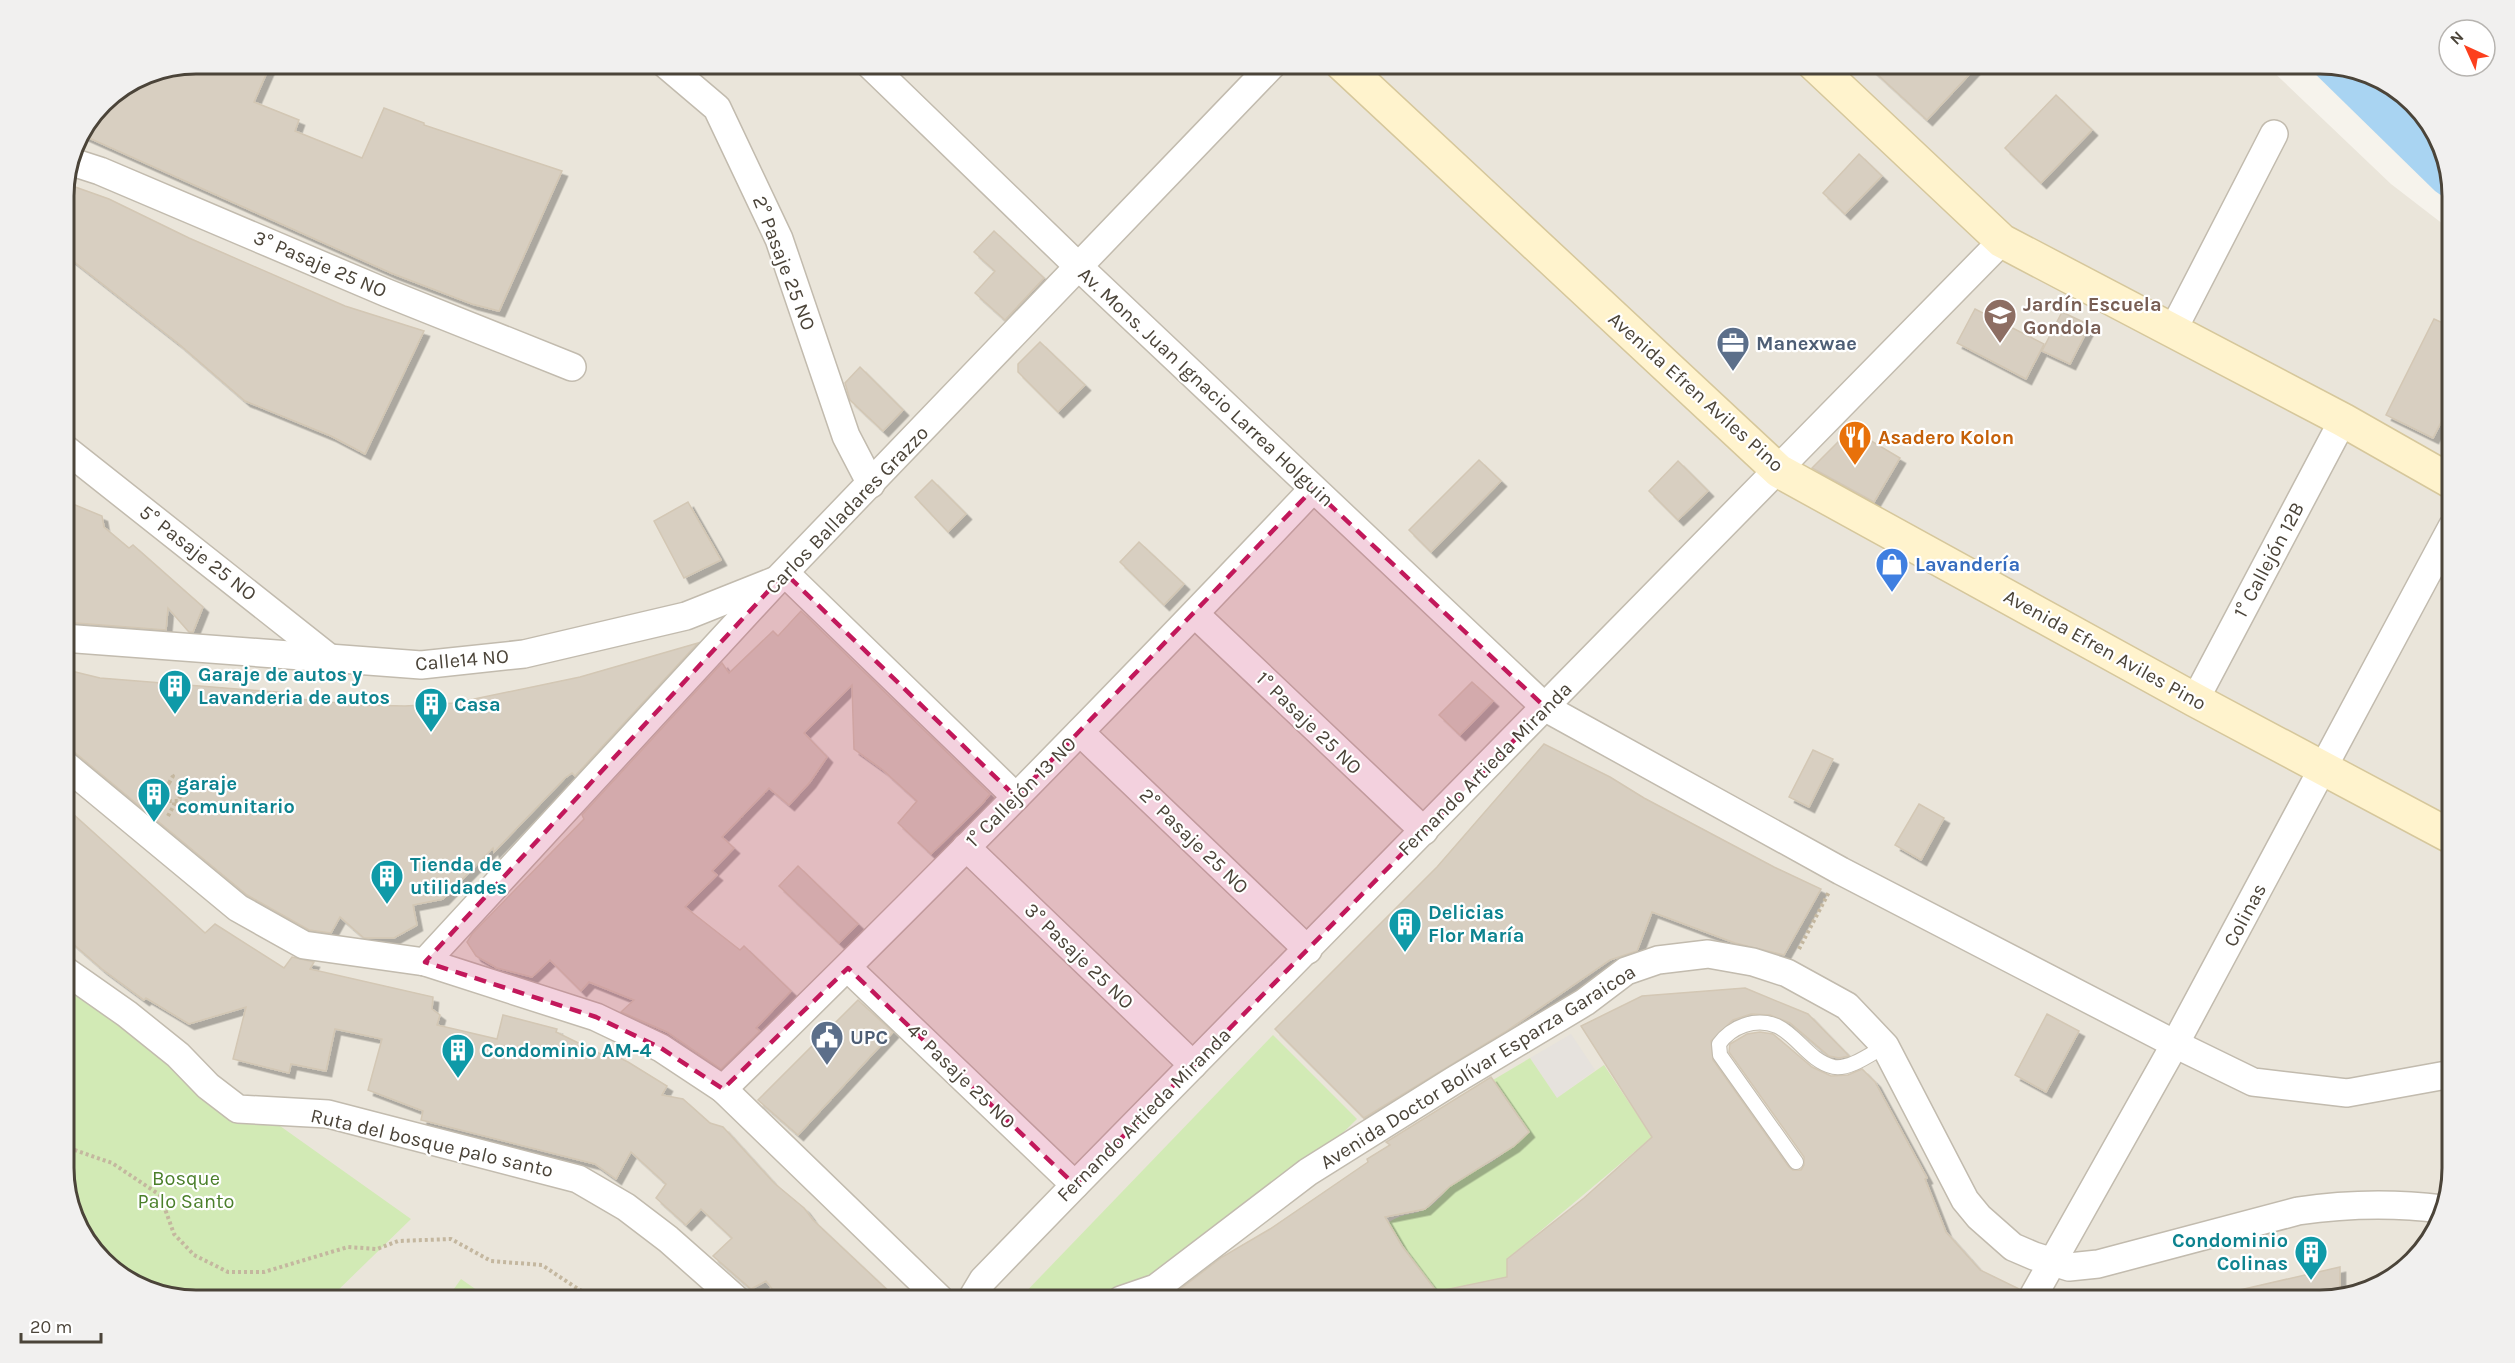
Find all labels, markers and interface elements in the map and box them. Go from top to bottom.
north arrow [2437,18,2497,78]
text: N [2446,27,2468,49]
street label: 2° Pasaje 25 NO [748,192,820,334]
street label: 3° Pasaje 25 NO [250,226,390,302]
street label: Av. Mons. Juan Ignacio Larrea Holguin [1074,263,1338,511]
place label: Jardín Escuela Gondola [2023,293,2162,339]
school or university icon: Jardín Escuela Gondola [1982,297,2018,344]
street label: Avenida Efren Aviles Pino [1604,307,1788,477]
office icon: Manexwae [1715,325,1751,372]
place label: Manexwae [1756,332,1857,355]
restaurant icon: Asadero Kolon [1837,419,1873,466]
street label: Carlos Balladares Grazzo [761,421,933,599]
place label: Asadero Kolon [1878,426,2014,449]
street label: 1° Callejón 12B [2229,498,2309,622]
street label: 5° Pasaje 25 NO [135,500,261,606]
shop icon: Lavandería [1874,546,1910,593]
place label: Lavandería [1915,553,2020,576]
street label: Avenida Efren Aviles Pino [2000,585,2210,715]
street label: Calle14 NO [414,644,510,676]
place label: Garaje de autos y Lavanderia de autos [198,663,390,709]
street label: 1° Pasaje 25 NO [1252,667,1366,779]
building icon: Garaje de autos y Lavanderia de autos [157,668,193,715]
street label: Fernando Artieda Miranda [1393,677,1577,861]
building icon: Casa [413,686,449,733]
place label: Casa [454,693,501,716]
street label: 1° Callejón 13 NO [961,732,1081,852]
place label: garaje comunitario [177,772,295,818]
building icon: garaje comunitario [136,776,172,823]
street label: 2° Pasaje 25 NO [1135,783,1253,899]
place label: Tienda de utilidades [410,853,507,899]
building icon: Tienda de utilidades [369,858,405,905]
street label: Colinas [2219,879,2271,951]
street label: 3° Pasaje 25 NO [1020,898,1138,1014]
place label: Delicias Flor María [1428,901,1525,947]
building icon: Delicias Flor María [1387,906,1423,953]
street label: Avenida Doctor Bolívar Esparza Garaicoa [1316,960,1640,1174]
street label: 4° Pasaje 25 NO [902,1018,1020,1134]
public building icon: UPC [809,1019,845,1066]
street label: Fernando Artieda Miranda [1052,1023,1236,1207]
place label: UPC [850,1026,888,1049]
building icon: Condominio AM-4 [440,1032,476,1079]
place label: Condominio AM-4 [481,1039,651,1062]
street label: Ruta del bosque palo santo [308,1104,556,1182]
park label: Bosque Palo Santo [138,1167,234,1213]
place label: Condominio Colinas [2172,1229,2288,1275]
building icon: Condominio Colinas [2293,1234,2329,1281]
scale bar [21,1306,100,1344]
text: 20 m [30,1316,72,1338]

